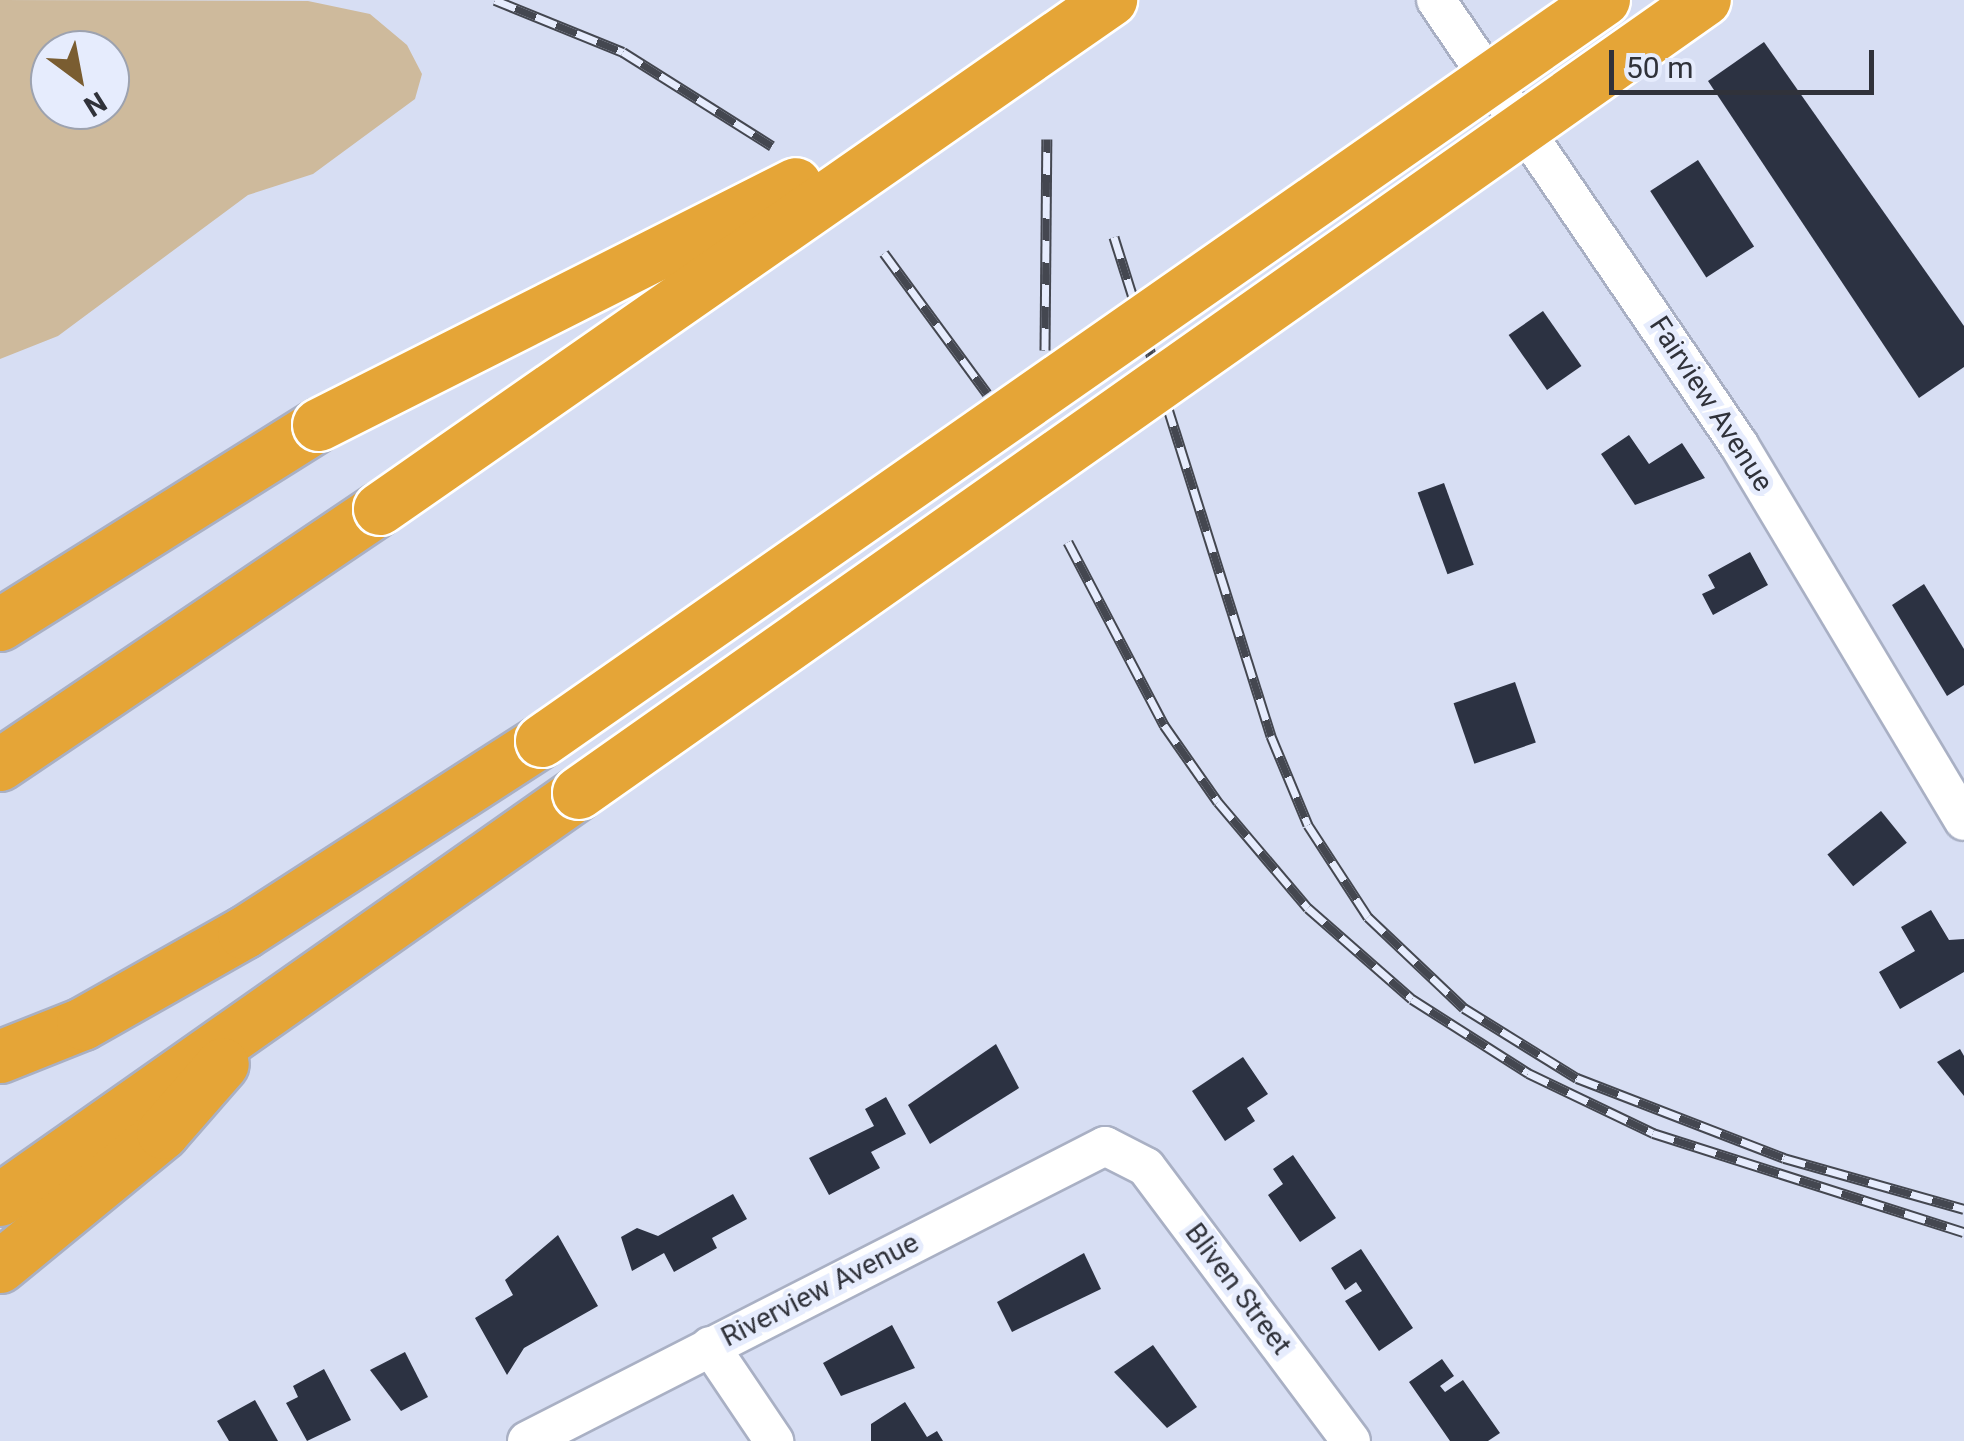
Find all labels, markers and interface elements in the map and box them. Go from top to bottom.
north arrow [30,30,130,130]
scale bar [1614,30,1879,92]
text: 50 m [1626,50,1693,85]
text: N [78,85,112,123]
street label: Fairview Avenue [1642,310,1780,498]
street label: Bliven Street [1178,1217,1298,1361]
street label: Riverview Avenue [716,1226,924,1354]

